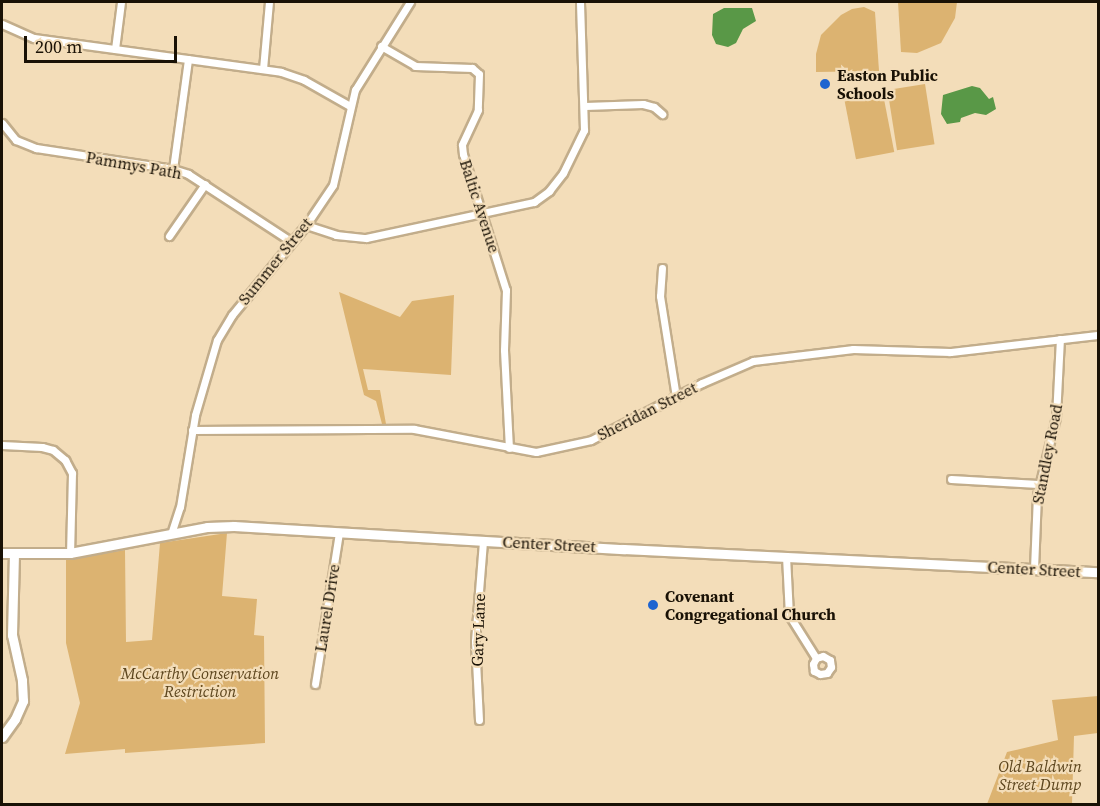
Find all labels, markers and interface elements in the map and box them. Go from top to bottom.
scale bar [27,24,180,62]
text: 200 m [35,34,82,59]
place label: Easton Public Schools [837,65,938,103]
marker: Easton Public Schools [818,77,832,91]
street label: Pammys Path [85,147,183,183]
street label: Baltic Avenue [456,157,504,255]
street label: Summer Street [234,214,316,308]
street label: Sheridan Street [594,378,700,444]
street label: Standley Road [1028,403,1066,505]
street label: Center Street [502,532,596,556]
street label: Center Street [987,557,1081,581]
street label: Laurel Drive [311,563,343,653]
place label: Covenant Congregational Church [665,586,836,624]
street label: Gary Lane [467,593,489,667]
marker: Covenant Congregational Church [646,598,660,612]
park label: McCarthy Conservation Restriction [121,663,279,701]
park label: Old Baldwin Street Dump [998,756,1082,794]

